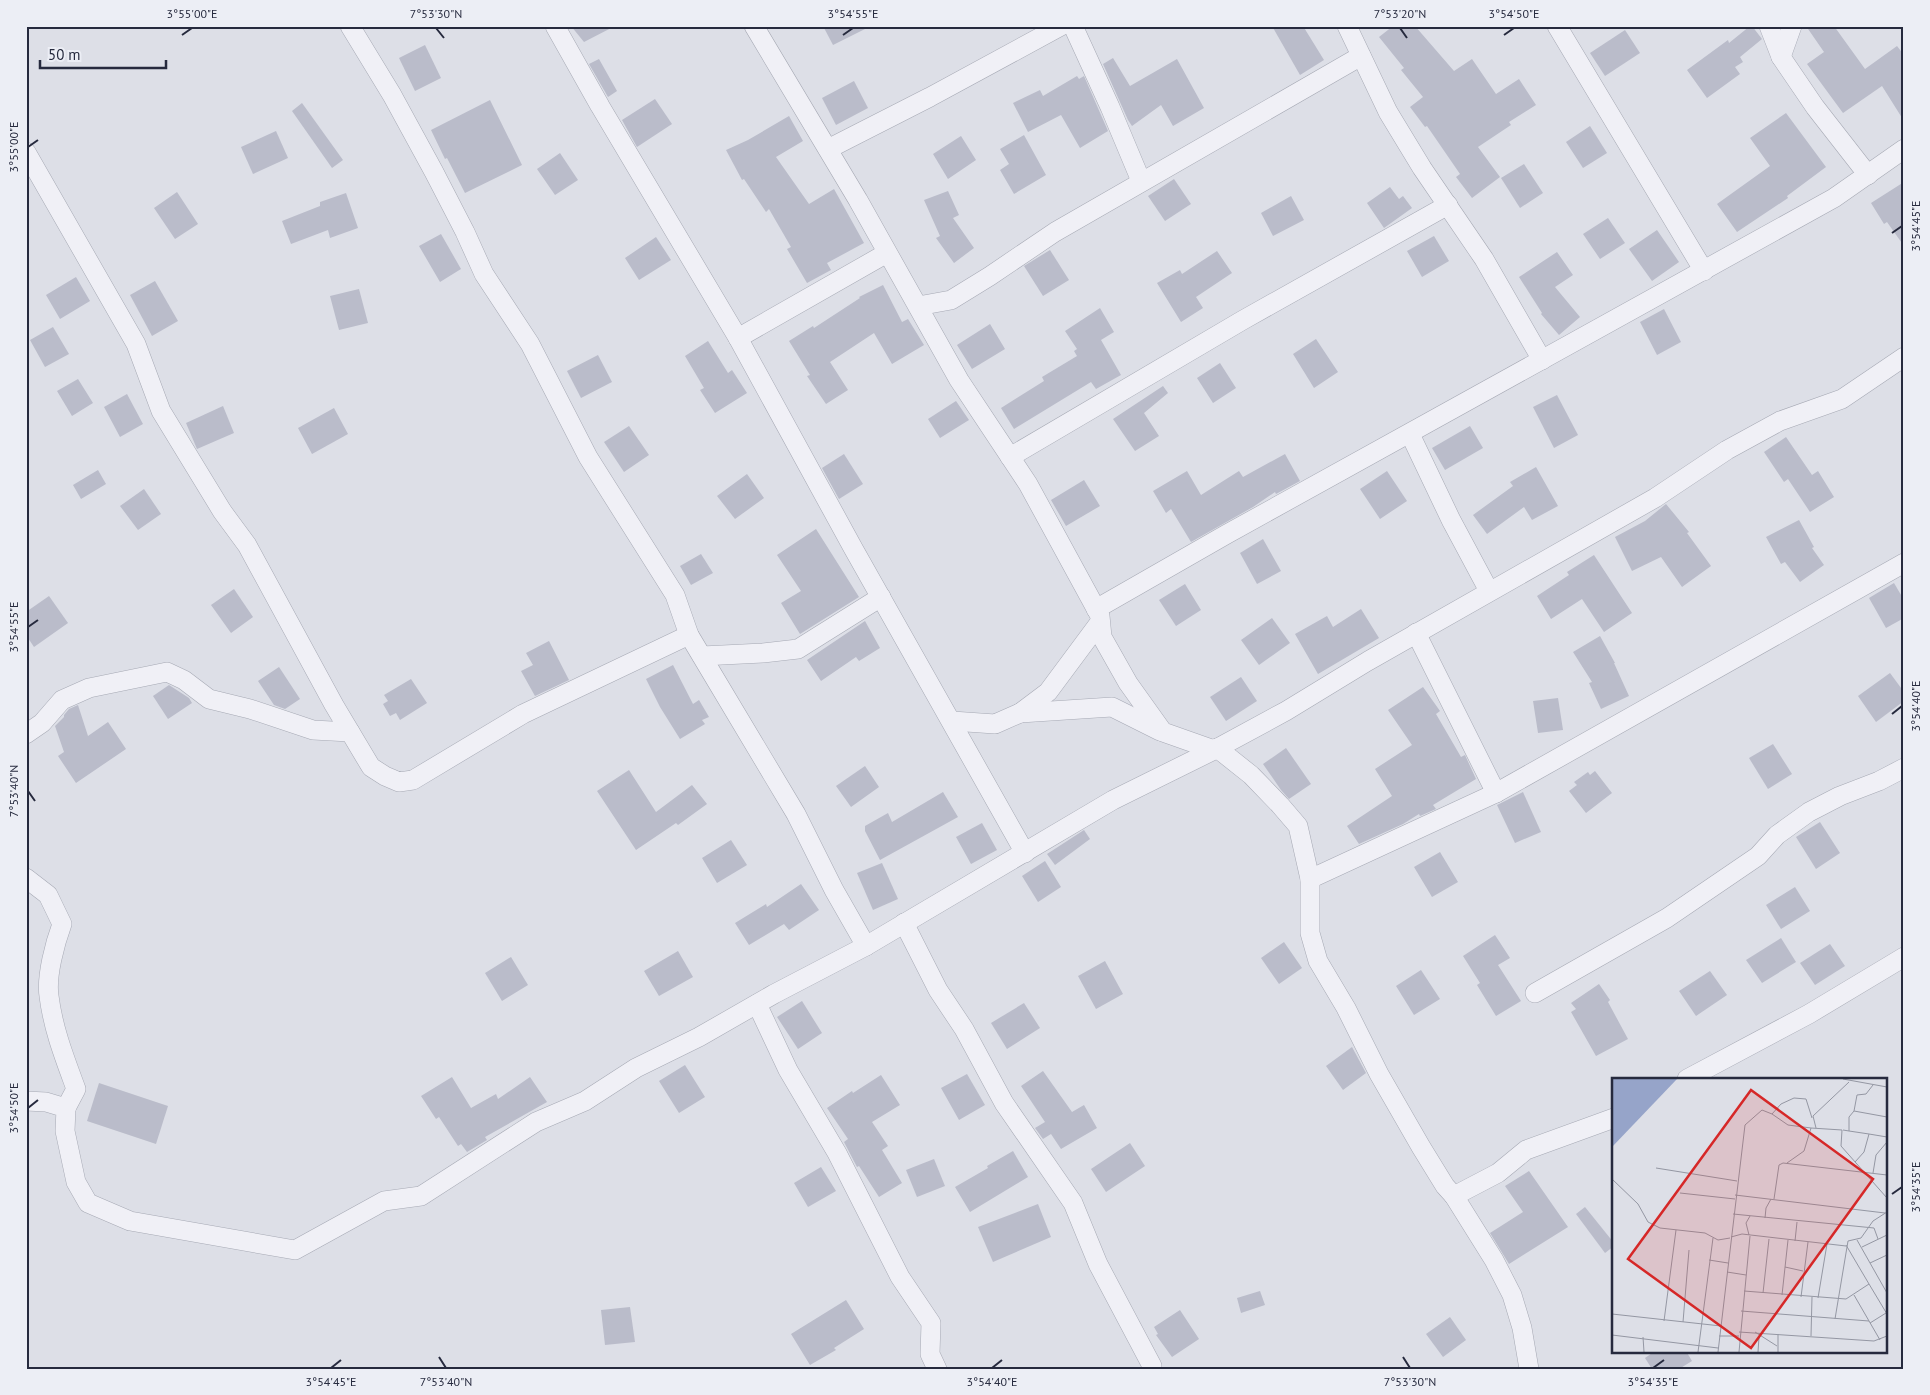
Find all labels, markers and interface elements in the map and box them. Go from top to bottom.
text: 3°55'00"E [167,6,217,21]
text: 7°53'30"N [410,6,462,21]
text: 3°54'55"E [828,6,878,21]
text: 7°53'20"N [1374,6,1426,21]
text: 3°54'50"E [1489,6,1539,21]
scale bar [40,38,166,70]
text: 50 m [48,45,81,64]
text: 3°55'00"E [6,122,21,172]
text: 3°54'45"E [1908,201,1923,251]
text: 3°54'55"E [6,602,21,652]
text: 3°54'40"E [1908,681,1923,731]
text: 7°53'40"N [6,765,21,817]
inset map [1612,1078,1888,1352]
text: 3°54'50"E [6,1083,21,1133]
text: 3°54'35"E [1908,1162,1923,1212]
text: 3°54'45"E [306,1374,356,1389]
text: 7°53'40"N [420,1374,472,1389]
text: 3°54'40"E [967,1374,1017,1389]
text: 7°53'30"N [1384,1374,1436,1389]
text: 3°54'35"E [1628,1374,1678,1389]

